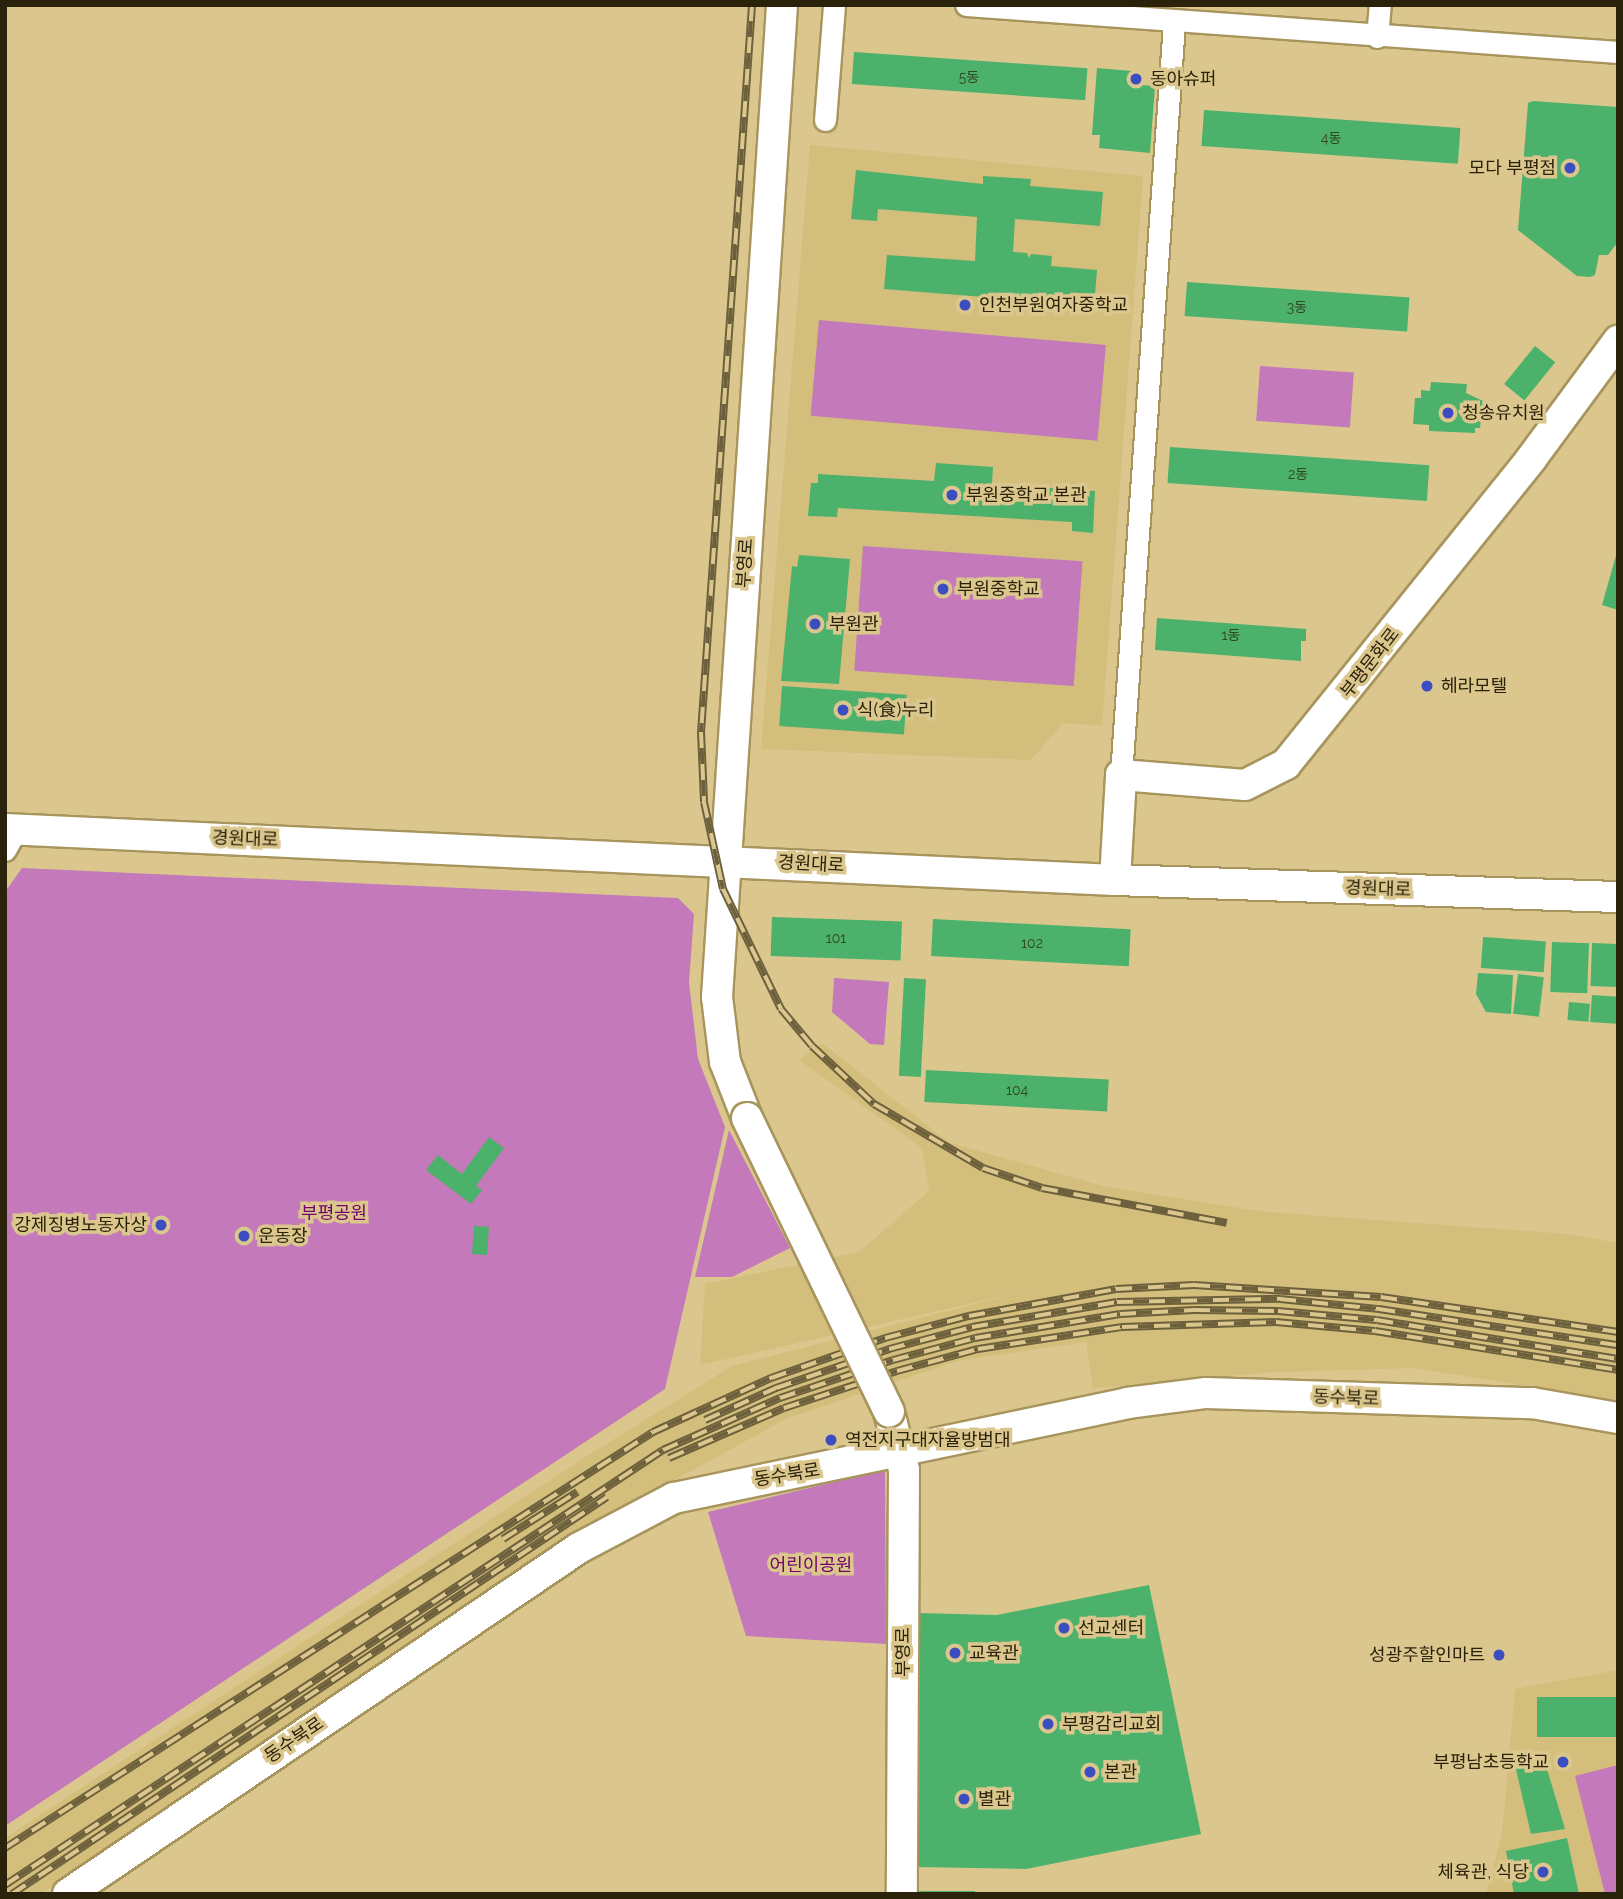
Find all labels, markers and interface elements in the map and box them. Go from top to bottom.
place label: 동아슈퍼 [1150,68,1216,90]
house number: 5동 [959,69,979,85]
marker: 동아슈퍼 [1128,71,1144,87]
house number: 4동 [1321,130,1341,146]
place label: 모다 부평점 [1469,157,1556,179]
marker: 모다 부평점 [1562,160,1578,176]
place label: 인천부원여자중학교 [979,294,1128,316]
marker: 인천부원여자중학교 [957,297,973,313]
house number: 3동 [1287,299,1307,315]
place label: 청송유치원 [1462,402,1545,424]
marker: 청송유치원 [1440,405,1456,421]
house number: 2동 [1288,466,1308,482]
place label: 부원중학교 본관 [966,484,1087,506]
marker: 부원중학교 본관 [944,487,960,503]
street label: 부영로 [732,537,758,589]
place label: 부원중학교 [957,578,1040,600]
marker: 부원중학교 [935,581,951,597]
place label: 부원관 [829,613,879,635]
marker: 부원관 [807,616,823,632]
street label: 부평문화로 [1336,624,1404,702]
house number: 1동 [1222,627,1240,643]
place label: 헤라모텔 [1441,675,1507,697]
marker: 헤라모텔 [1419,678,1435,694]
place label: 식(食)누리 [857,699,934,721]
marker: 식(食)누리 [835,702,851,718]
street label: 경원대로 [212,827,278,851]
street label: 경원대로 [777,851,845,877]
street label: 경원대로 [1345,877,1411,901]
house number: 101 [826,930,846,946]
house number: 102 [1021,935,1043,951]
house number: 104 [1006,1082,1028,1098]
park label: 부평공원 [301,1202,367,1224]
place label: 강제징병노동자상 [15,1214,147,1236]
marker: 강제징병노동자상 [153,1217,169,1233]
place label: 운동장 [258,1225,308,1247]
marker: 운동장 [236,1228,252,1244]
street label: 동수북로 [1313,1386,1379,1410]
place label: 역전지구대자율방범대 [845,1429,1011,1451]
marker: 역전지구대자율방범대 [823,1432,839,1448]
street label: 동수북로 [753,1459,821,1491]
park label: 어린이공원 [770,1554,852,1576]
place label: 선교센터 [1078,1617,1144,1639]
marker: 선교센터 [1056,1620,1072,1636]
street label: 부영로 [892,1627,914,1677]
place label: 교육관 [969,1642,1019,1664]
place label: 성광주할인마트 [1369,1644,1485,1666]
marker: 교육관 [947,1645,963,1661]
marker: 성광주할인마트 [1491,1647,1507,1663]
street label: 동수북로 [261,1713,327,1767]
place label: 부평감리교회 [1062,1713,1161,1735]
marker: 부평감리교회 [1040,1716,1056,1732]
place label: 부평남초등학교 [1433,1751,1549,1773]
marker: 부평남초등학교 [1555,1754,1571,1770]
place label: 본관 [1104,1761,1137,1783]
marker: 본관 [1082,1764,1098,1780]
place label: 별관 [978,1788,1011,1810]
marker: 별관 [956,1791,972,1807]
place label: 체육관, 식당 [1438,1861,1529,1883]
marker: 체육관, 식당 [1535,1864,1551,1880]

